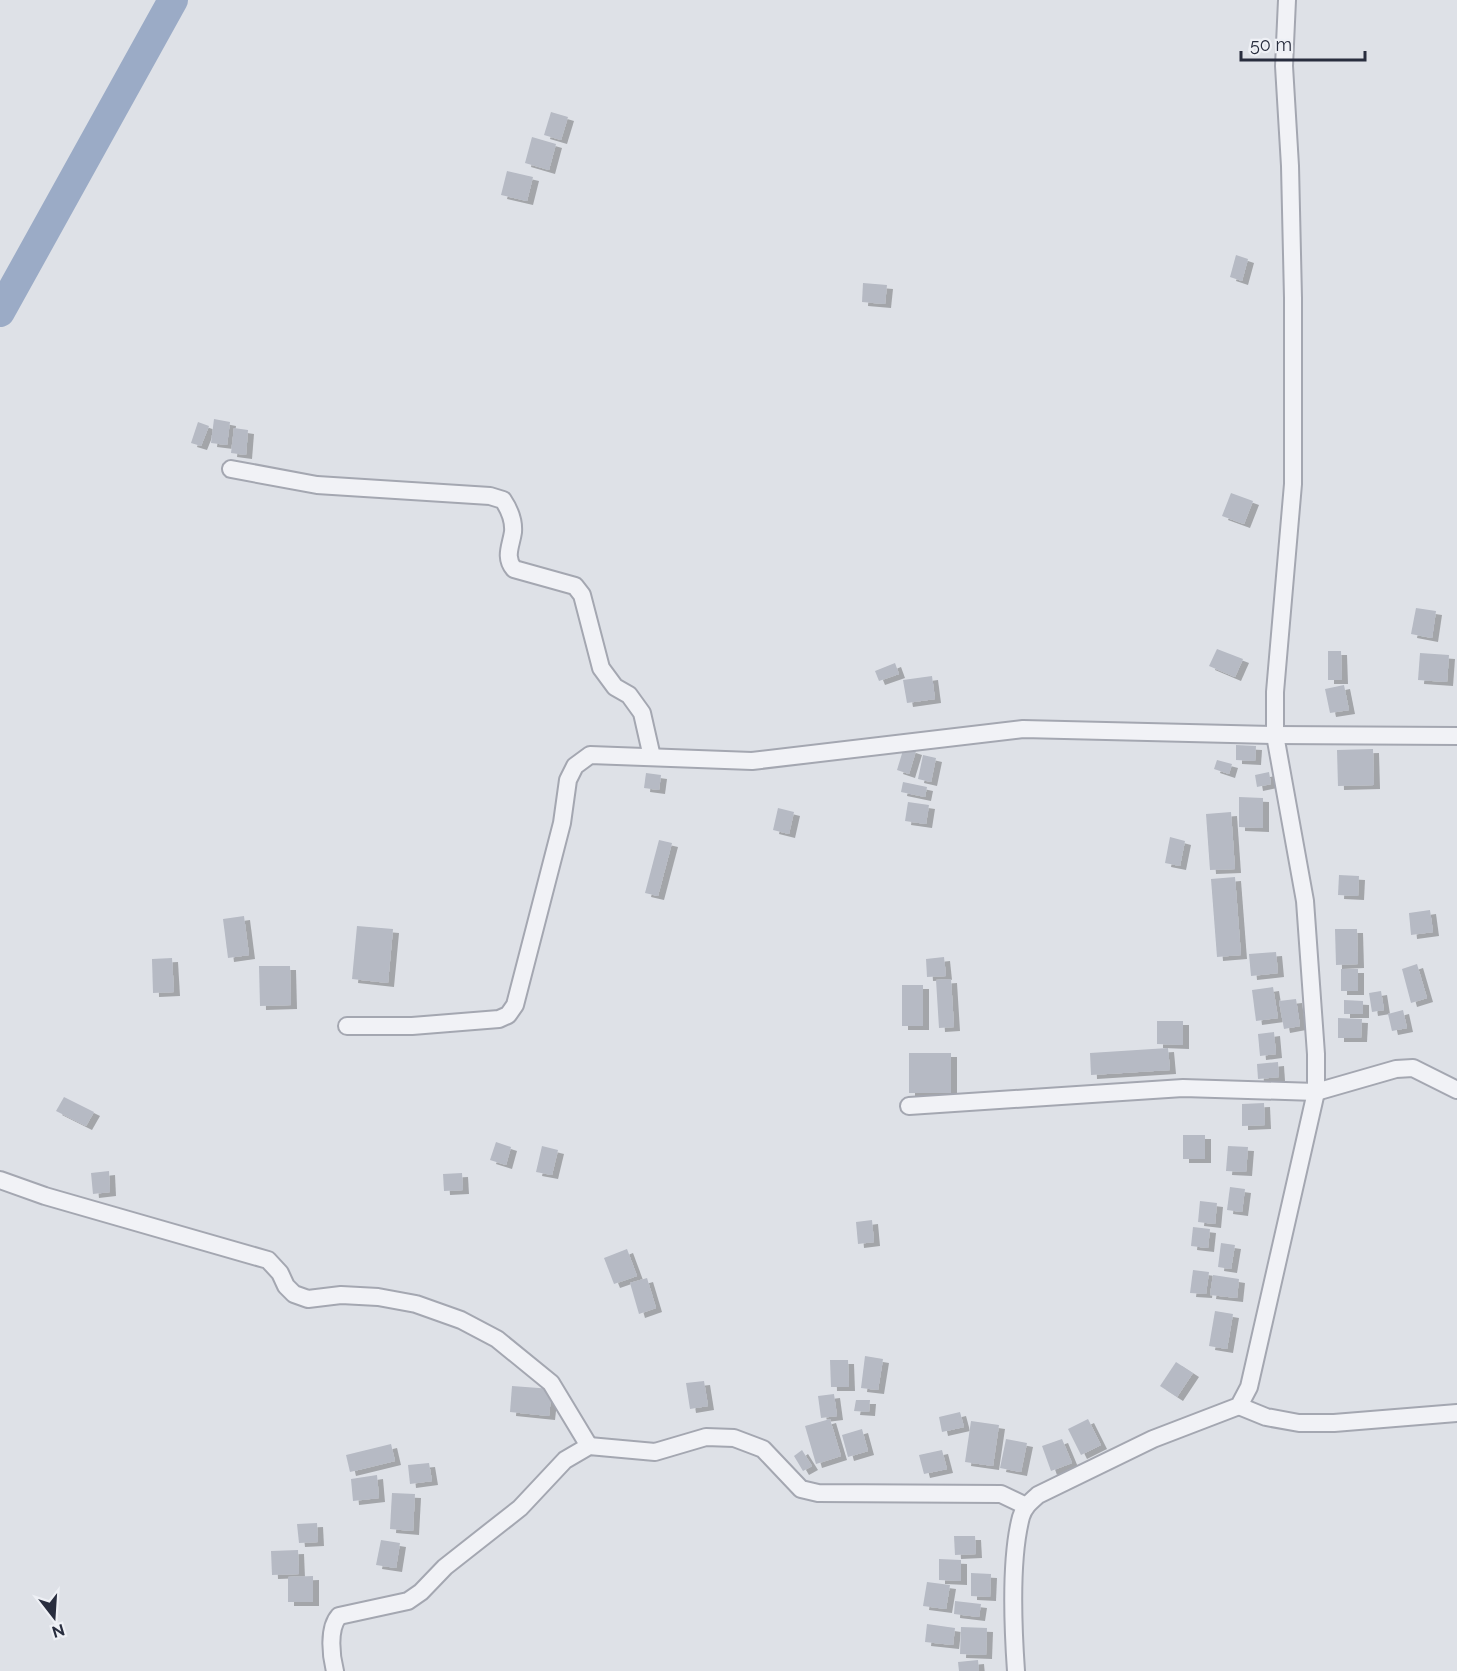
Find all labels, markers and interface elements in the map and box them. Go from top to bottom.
scale bar [1241,24,1366,62]
text: 50 m [1250,34,1292,55]
north arrow [24,1587,84,1647]
text: N [50,1620,67,1642]

